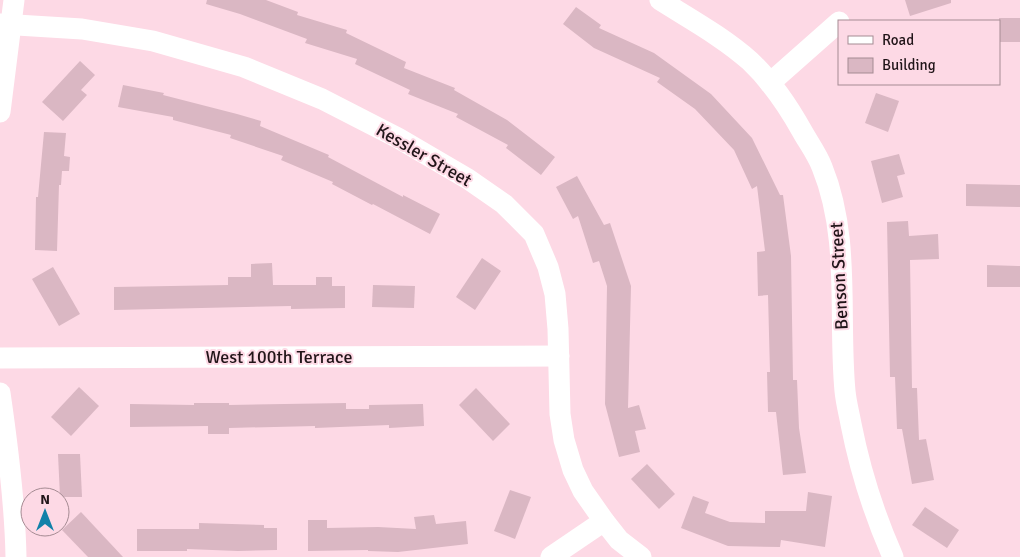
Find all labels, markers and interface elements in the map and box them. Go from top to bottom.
legend [838,20,1000,85]
text: Road [882,31,914,49]
text: Building [882,56,936,74]
street label: Kessler Street [372,119,476,191]
street label: Benson Street [825,222,853,330]
street label: West 100th Terrace [206,346,352,368]
north arrow [20,487,70,537]
text: N [40,491,50,508]

